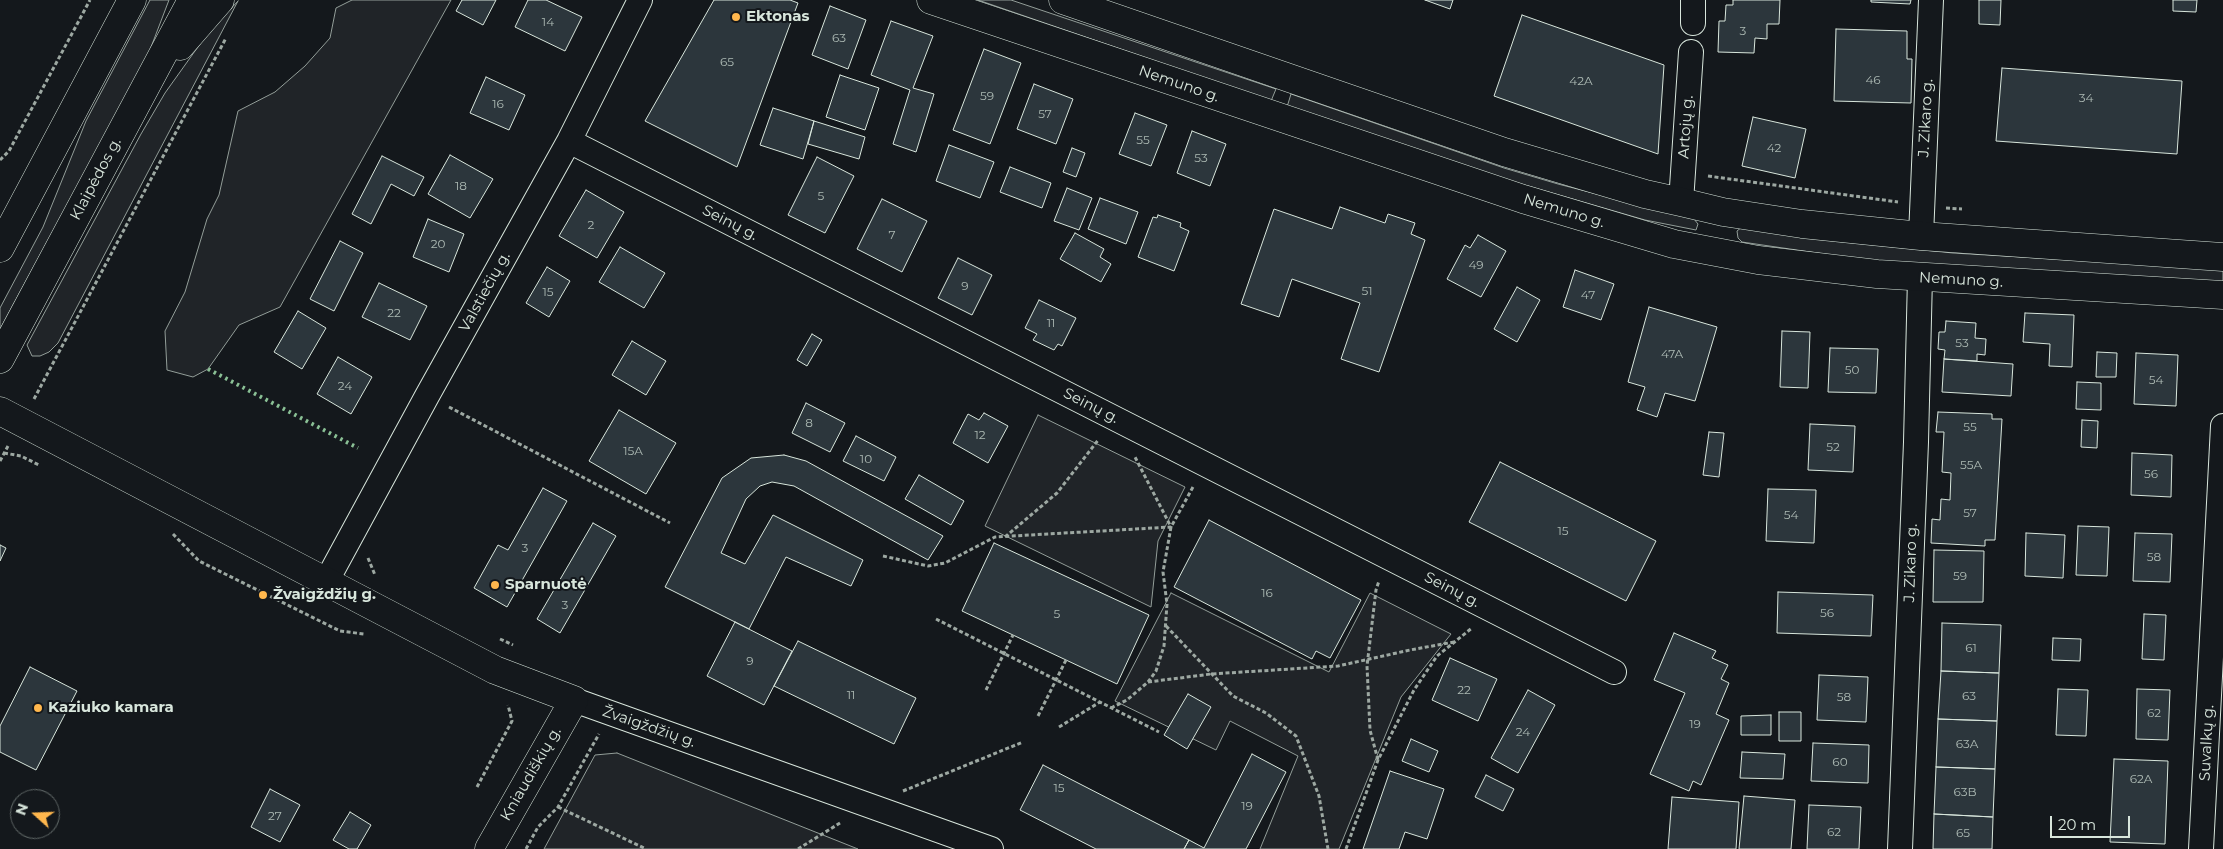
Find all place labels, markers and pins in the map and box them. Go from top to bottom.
place label: Ektonas [746,8,810,26]
marker: Ektonas [730,11,742,23]
place label: Sparnuotė [505,576,587,594]
marker: Sparnuotė [489,579,501,591]
place label: Žvaigždžių g. [273,586,376,604]
marker: Žvaigždžių g. [257,589,269,601]
place label: Kaziuko kamara [48,699,174,717]
marker: Kaziuko kamara [32,702,44,714]

